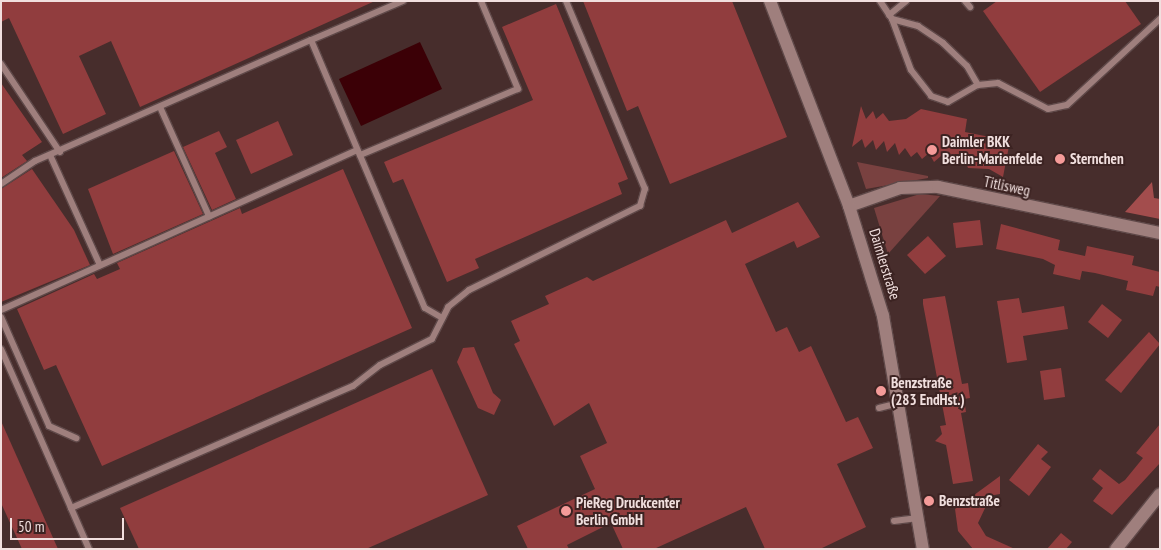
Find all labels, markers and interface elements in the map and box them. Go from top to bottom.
place label: Daimler BKK Berlin-Marienfelde [942,132,1043,167]
marker: Daimler BKK Berlin-Marienfelde [926,144,938,156]
place label: Sternchen [1070,150,1124,168]
marker: Sternchen [1054,153,1066,165]
street label: Titlisweg [982,172,1032,200]
street label: Daimlerstraße [866,226,904,302]
place label: Benzstraße (283 EndHst.) [891,373,965,408]
marker: Benzstraße (283 EndHst.) [875,385,887,397]
place label: Benzstraße [939,492,1000,510]
place label: PieReg Druckcenter Berlin GmbH [576,493,680,528]
marker: Benzstraße [923,495,935,507]
marker: PieReg Druckcenter Berlin GmbH [560,505,572,517]
scale bar [12,508,126,540]
text: 50 m [18,517,44,536]

